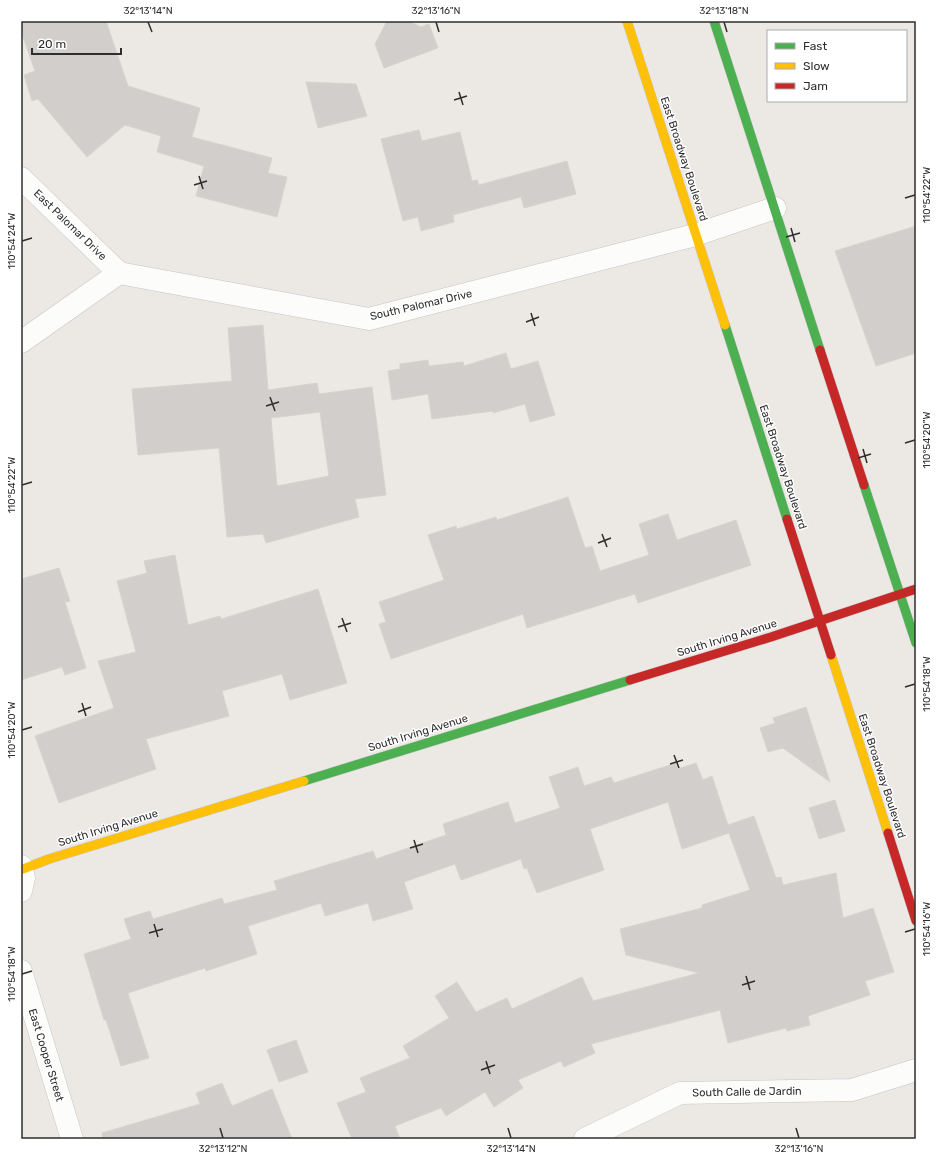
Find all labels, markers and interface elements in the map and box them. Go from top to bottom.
text: 32°13'14"N [123,5,173,17]
text: 32°13'16"N [412,5,460,17]
text: 32°13'18"N [699,5,749,17]
scale bar [32,30,121,56]
legend [767,30,907,102]
text: 20 m [38,37,66,51]
text: Fast [803,39,827,53]
text: Slow [803,59,830,73]
text: Jam [803,79,828,93]
street label: East Broadway Boulevard [658,95,710,223]
text: 110°54'22"W [921,167,933,223]
street label: East Palomar Drive [31,187,109,263]
text: 110°54'24"W [6,213,18,269]
street label: South Palomar Drive [369,287,473,323]
street label: East Broadway Boulevard [757,403,809,531]
text: 110°54'20"W [921,412,933,468]
text: 110°54'22"W [6,457,18,513]
street label: South Irving Avenue [676,617,778,659]
text: 110°54'18"W [921,656,933,712]
text: 110°54'20"W [6,702,18,758]
street label: South Irving Avenue [367,712,469,754]
street label: East Broadway Boulevard [856,712,908,840]
street label: South Irving Avenue [57,807,159,849]
text: 110°54'16"W [921,902,933,956]
text: 110°54'18"W [6,946,18,1002]
street label: East Cooper Street [26,1007,67,1104]
street label: South Calle de Jardin [692,1085,802,1099]
text: 32°13'12"N [198,1143,248,1155]
text: 32°13'14"N [486,1143,536,1155]
text: 32°13'16"N [775,1143,823,1155]

